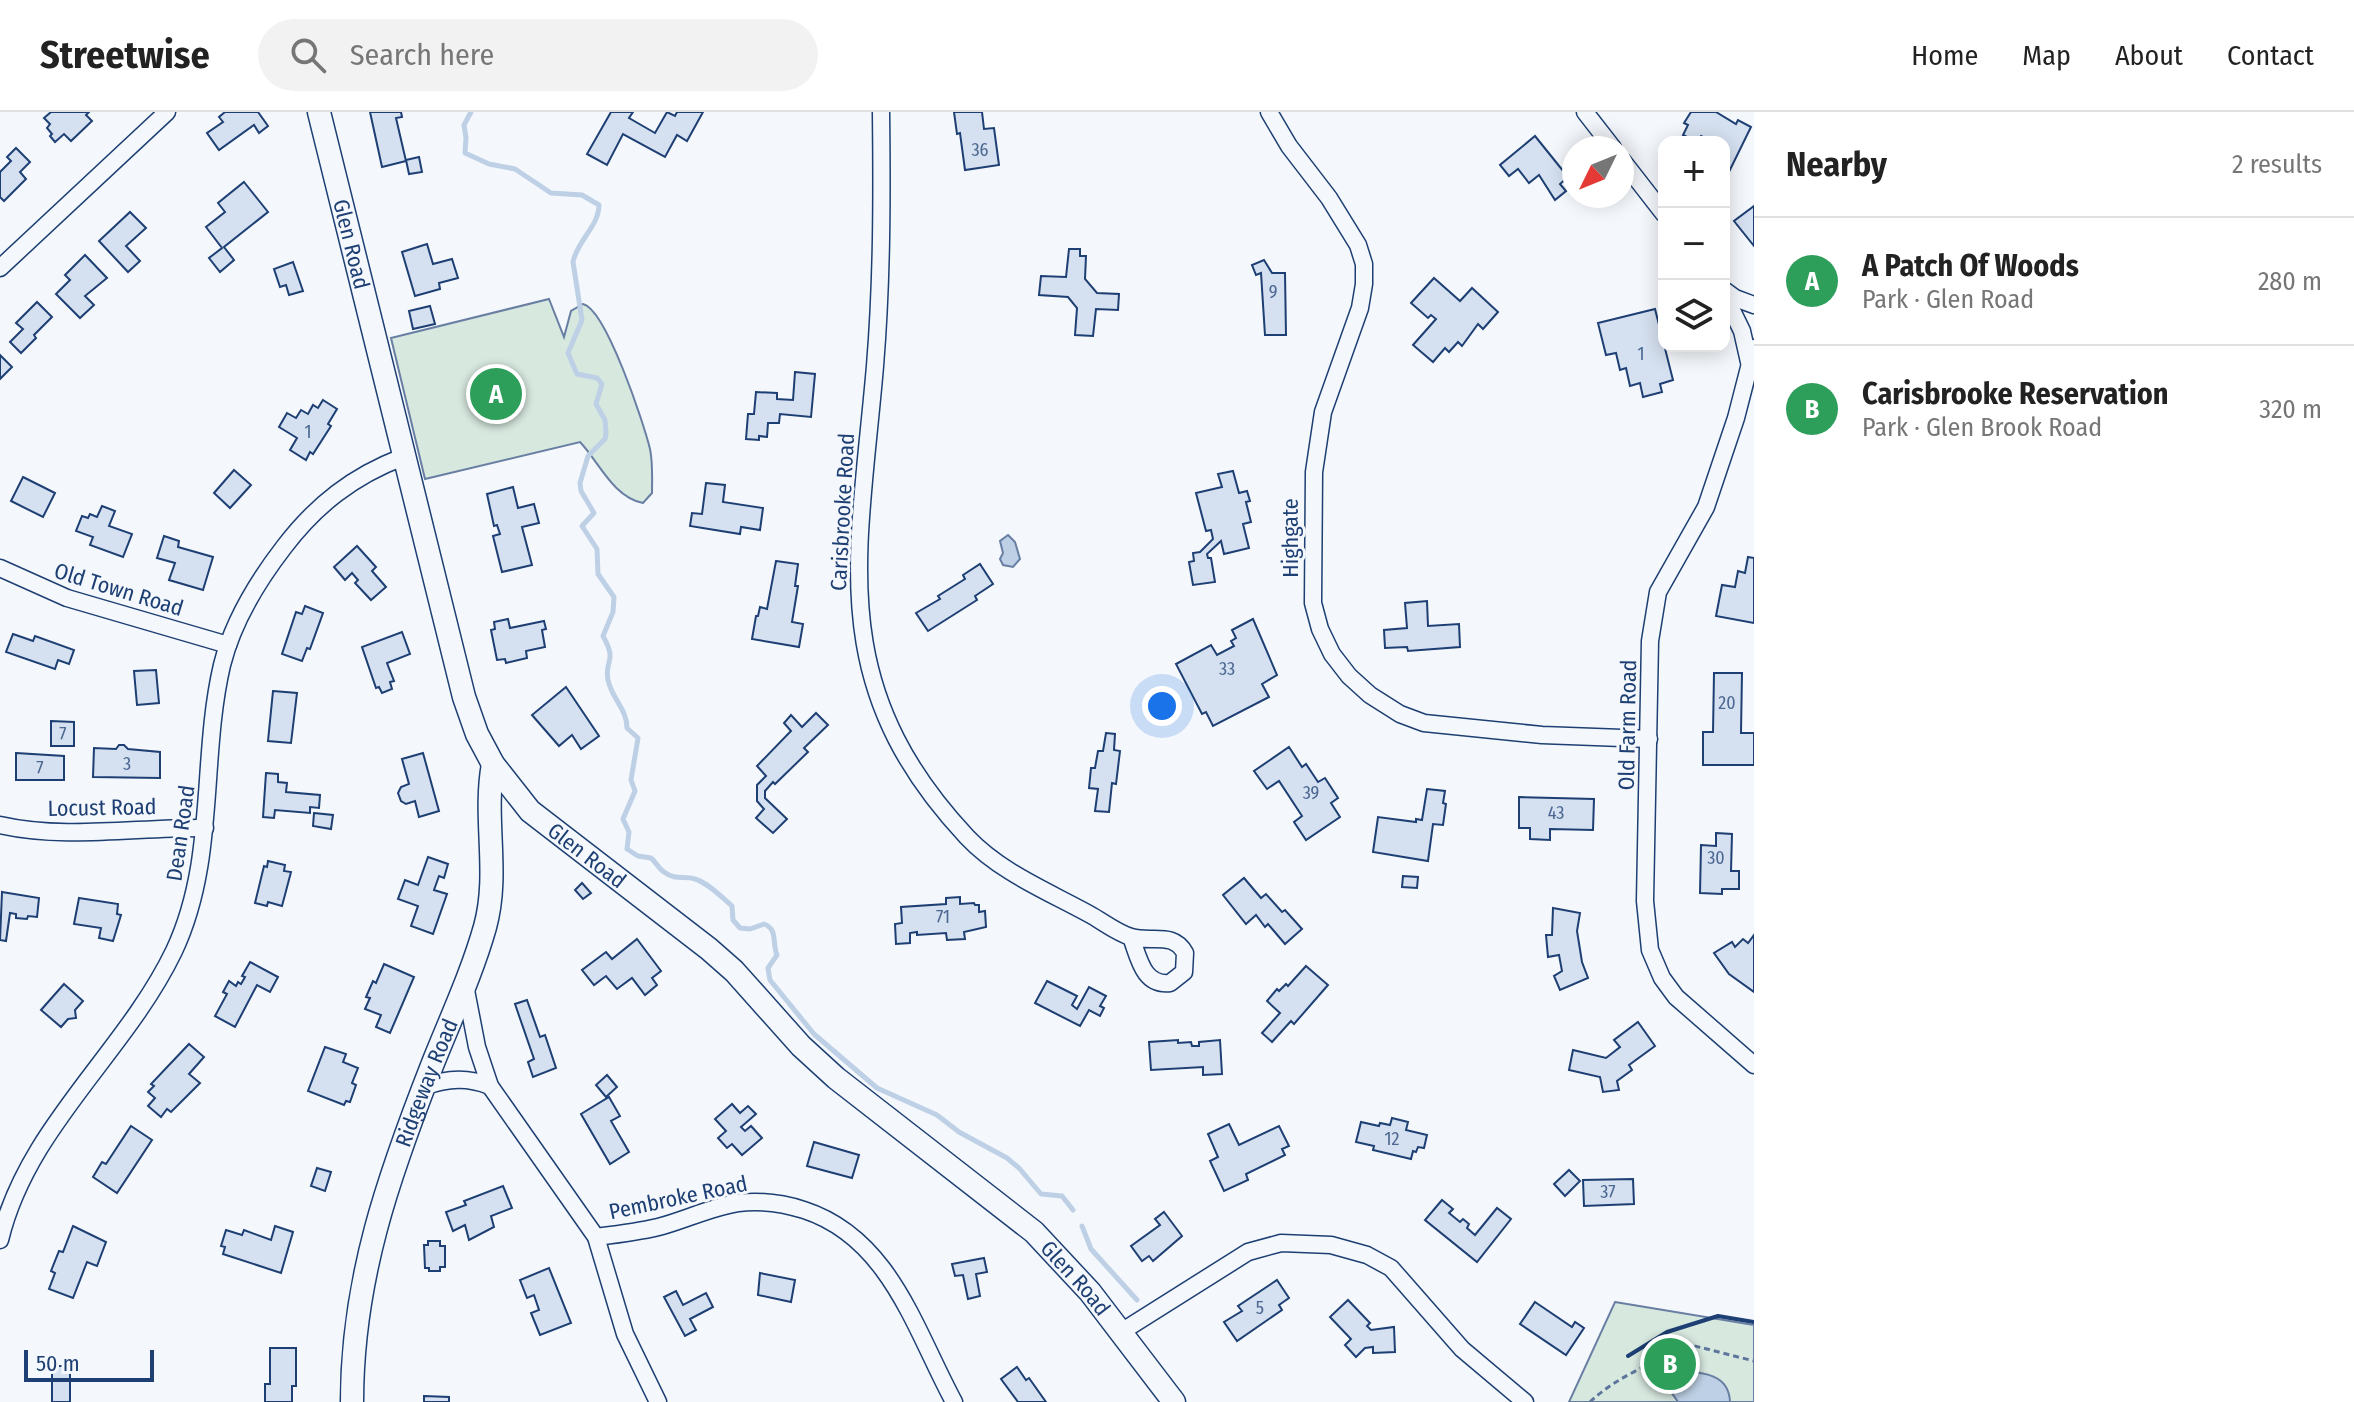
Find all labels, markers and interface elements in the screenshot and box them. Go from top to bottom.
search box [258,19,818,91]
text: Streetwise [40,32,210,78]
icon: search [286,33,330,77]
text: Search here [350,37,494,73]
text: Home [1911,39,1978,72]
text: Map [2022,39,2071,72]
text: About [2115,39,2183,72]
text: Contact [2227,39,2314,72]
north arrow [1562,136,1634,208]
map controls [1658,136,1730,352]
button: + [1658,136,1730,208]
house number: 36 [971,139,989,161]
text: Nearby [1786,144,1887,185]
text: 2 results [2232,149,2322,180]
street label: Glen Road [327,196,375,292]
button: − [1658,208,1730,280]
text: A Patch Of Woods [1862,248,2079,284]
text: A [1805,266,1819,297]
text: 280 m [2258,266,2322,297]
button: layers [1658,280,1730,352]
house number: 9 [1269,281,1277,303]
text: Park · Glen Road [1862,284,2034,315]
house number: 1 [1637,343,1645,365]
pin: A [470,364,522,424]
text: Carisbrooke Reservation [1862,376,2168,412]
text: B [1805,394,1819,425]
text: 320 m [2259,394,2322,425]
text: Park · Glen Brook Road [1862,412,2102,443]
house number: 1 [304,421,312,443]
street label: Carisbrooke Road [825,432,860,592]
street label: Highgate [1277,498,1304,578]
street label: Old Town Road [51,557,187,622]
house number: 33 [1219,658,1235,680]
street label: Old Farm Road [1613,659,1642,791]
your location [1142,686,1182,726]
house number: 20 [1718,692,1736,714]
house number: 7 [59,723,67,745]
house number: 3 [123,753,131,775]
house number: 7 [36,757,44,779]
house number: 39 [1303,782,1319,804]
street label: Dean Road [160,783,201,883]
street label: Locust Road [47,793,157,822]
house number: 43 [1548,802,1564,824]
street label: Glen Road [542,817,631,894]
house number: 30 [1707,847,1725,869]
house number: 71 [936,906,950,928]
street label: Ridgeway Road [390,1015,464,1151]
house number: 12 [1385,1128,1400,1150]
street label: Pembroke Road [606,1170,750,1225]
house number: 37 [1600,1181,1616,1203]
street label: Glen Road [1035,1235,1116,1321]
house number: 5 [1256,1297,1264,1319]
pin: B [1644,1334,1696,1394]
scale bar [24,1346,154,1382]
text: 50 m [36,1350,80,1377]

